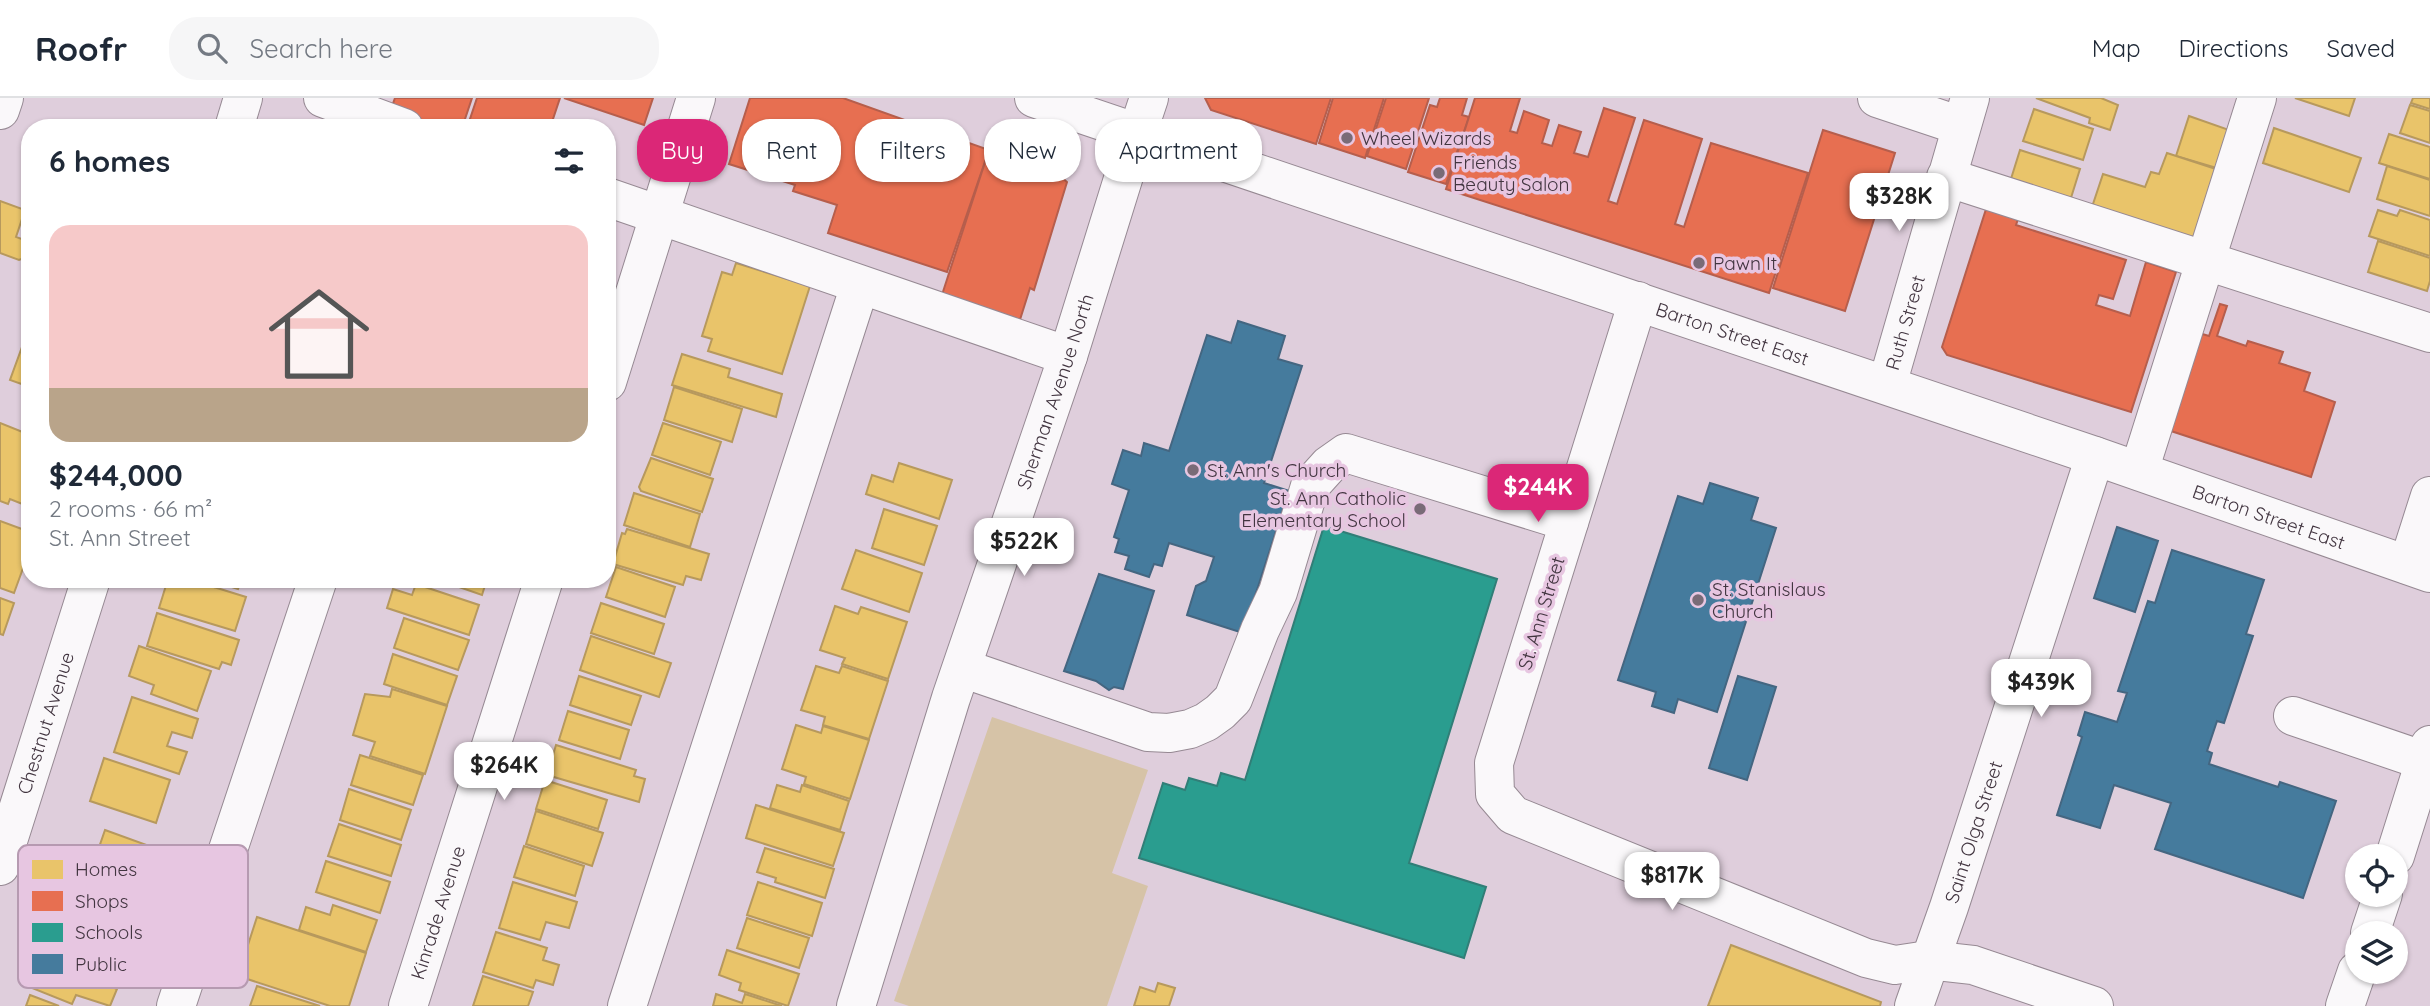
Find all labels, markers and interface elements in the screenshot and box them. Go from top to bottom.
search box [169,17,659,80]
text: Roofr [35,28,127,69]
icon: search [193,29,231,67]
text: Search here [249,32,393,65]
text: Map [2092,33,2141,63]
text: Directions [2179,33,2289,63]
text: Saved [2327,33,2395,63]
chip: Buy [637,119,728,182]
chip: Rent [742,119,841,182]
chip: Filters [855,119,970,182]
chip: New [984,119,1081,182]
chip: Apartment [1095,119,1262,182]
place label: Wheel Wizards [1361,126,1492,150]
marker: Wheel Wizards [1339,130,1355,146]
text: 6 homes [49,142,170,180]
icon: filters [550,142,588,180]
place label: Friends Beauty Salon [1453,150,1570,196]
marker: Friends Beauty Salon [1431,165,1447,181]
pin: $328K [1850,174,1948,233]
text: $328K [1866,181,1932,210]
place label: Pawn It [1713,251,1777,275]
marker: Pawn It [1691,255,1707,271]
icon: home [256,271,382,397]
street label: Ruth Street [1880,272,1930,373]
street label: Sherman Avenue North [1011,291,1099,492]
street label: Barton Street East [1653,297,1812,371]
text: $244,000 [49,456,183,494]
place label: St. Ann's Church [1207,458,1346,482]
marker: St. Ann's Church [1185,462,1201,478]
pin: $244K [1489,464,1587,524]
text: $244K [1504,472,1572,501]
street label: Barton Street East [2189,479,2348,554]
place label: St. Ann Catholic Elementary School [1241,486,1406,532]
text: 2 rooms · 66 m² [49,494,212,523]
marker: St. Ann Catholic Elementary School [1412,501,1428,517]
pin: $522K [975,518,1073,578]
text: St. Ann Street [49,523,191,552]
text: $522K [990,526,1058,555]
street label: St. Ann Street [1512,553,1570,673]
place label: St. Stanislaus Church [1712,577,1826,623]
marker: St. Stanislaus Church [1690,592,1706,608]
street label: Chestnut Avenue [12,649,79,797]
pin: $439K [1992,660,2090,719]
text: $439K [2007,667,2075,696]
pin: $264K [455,742,553,802]
text: $264K [470,750,538,779]
street label: Saint Olga Street [1939,758,2008,906]
street label: Kinrade Avenue [405,843,470,982]
map controls [2345,844,2408,984]
button: locate [2345,844,2408,907]
legend [18,845,248,988]
pin: $817K [1623,852,1721,912]
text: Homes [75,857,137,881]
text: $817K [1641,860,1703,889]
text: Shops [75,889,128,913]
text: Schools [75,920,143,944]
button: layers [2345,921,2408,984]
text: Public [75,952,127,976]

